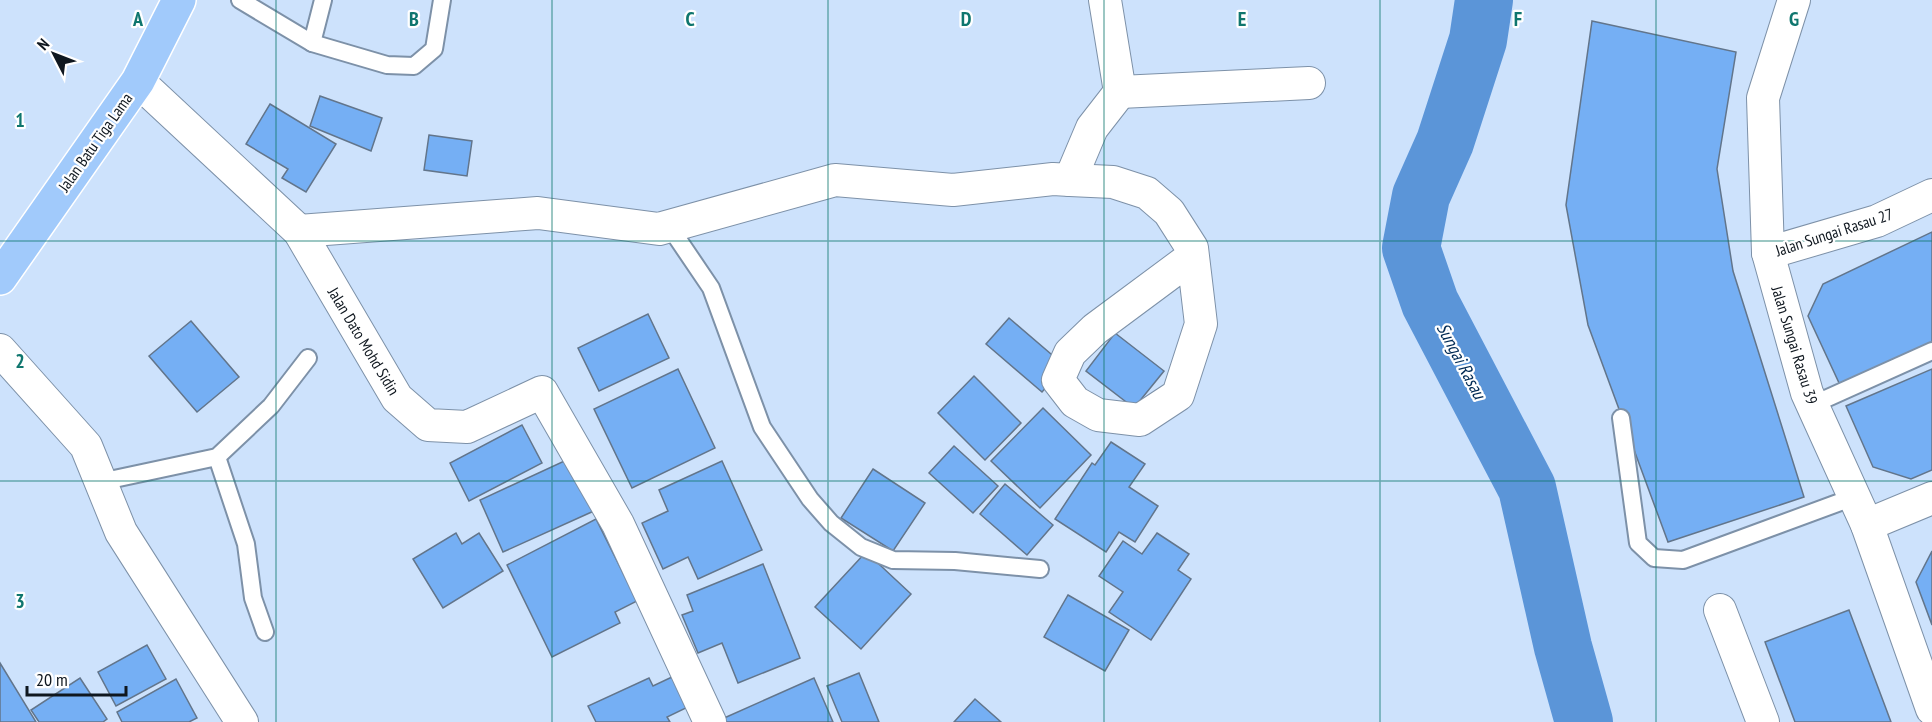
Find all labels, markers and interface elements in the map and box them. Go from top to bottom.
text: A [132,6,144,32]
text: B [409,6,419,32]
text: C [685,6,695,32]
text: D [961,6,972,32]
text: E [1238,6,1246,32]
text: F [1514,6,1522,32]
text: G [1789,6,1799,32]
north arrow [24,24,84,84]
text: N [33,34,53,54]
street label: Jalan Batu Tiga Lama [53,89,136,196]
text: 1 [15,107,25,133]
street label: Jalan Sungai Rasau 27 [1772,204,1895,261]
street label: Jalan Dato Mohd Sidin [323,283,404,399]
street label: Jalan Sungai Rasau 39 [1767,283,1822,406]
water label: Sungai Rasau [1432,319,1492,404]
text: 2 [15,348,25,374]
text: 3 [15,588,25,614]
scale bar [27,659,126,697]
text: 20 m [36,668,68,691]

